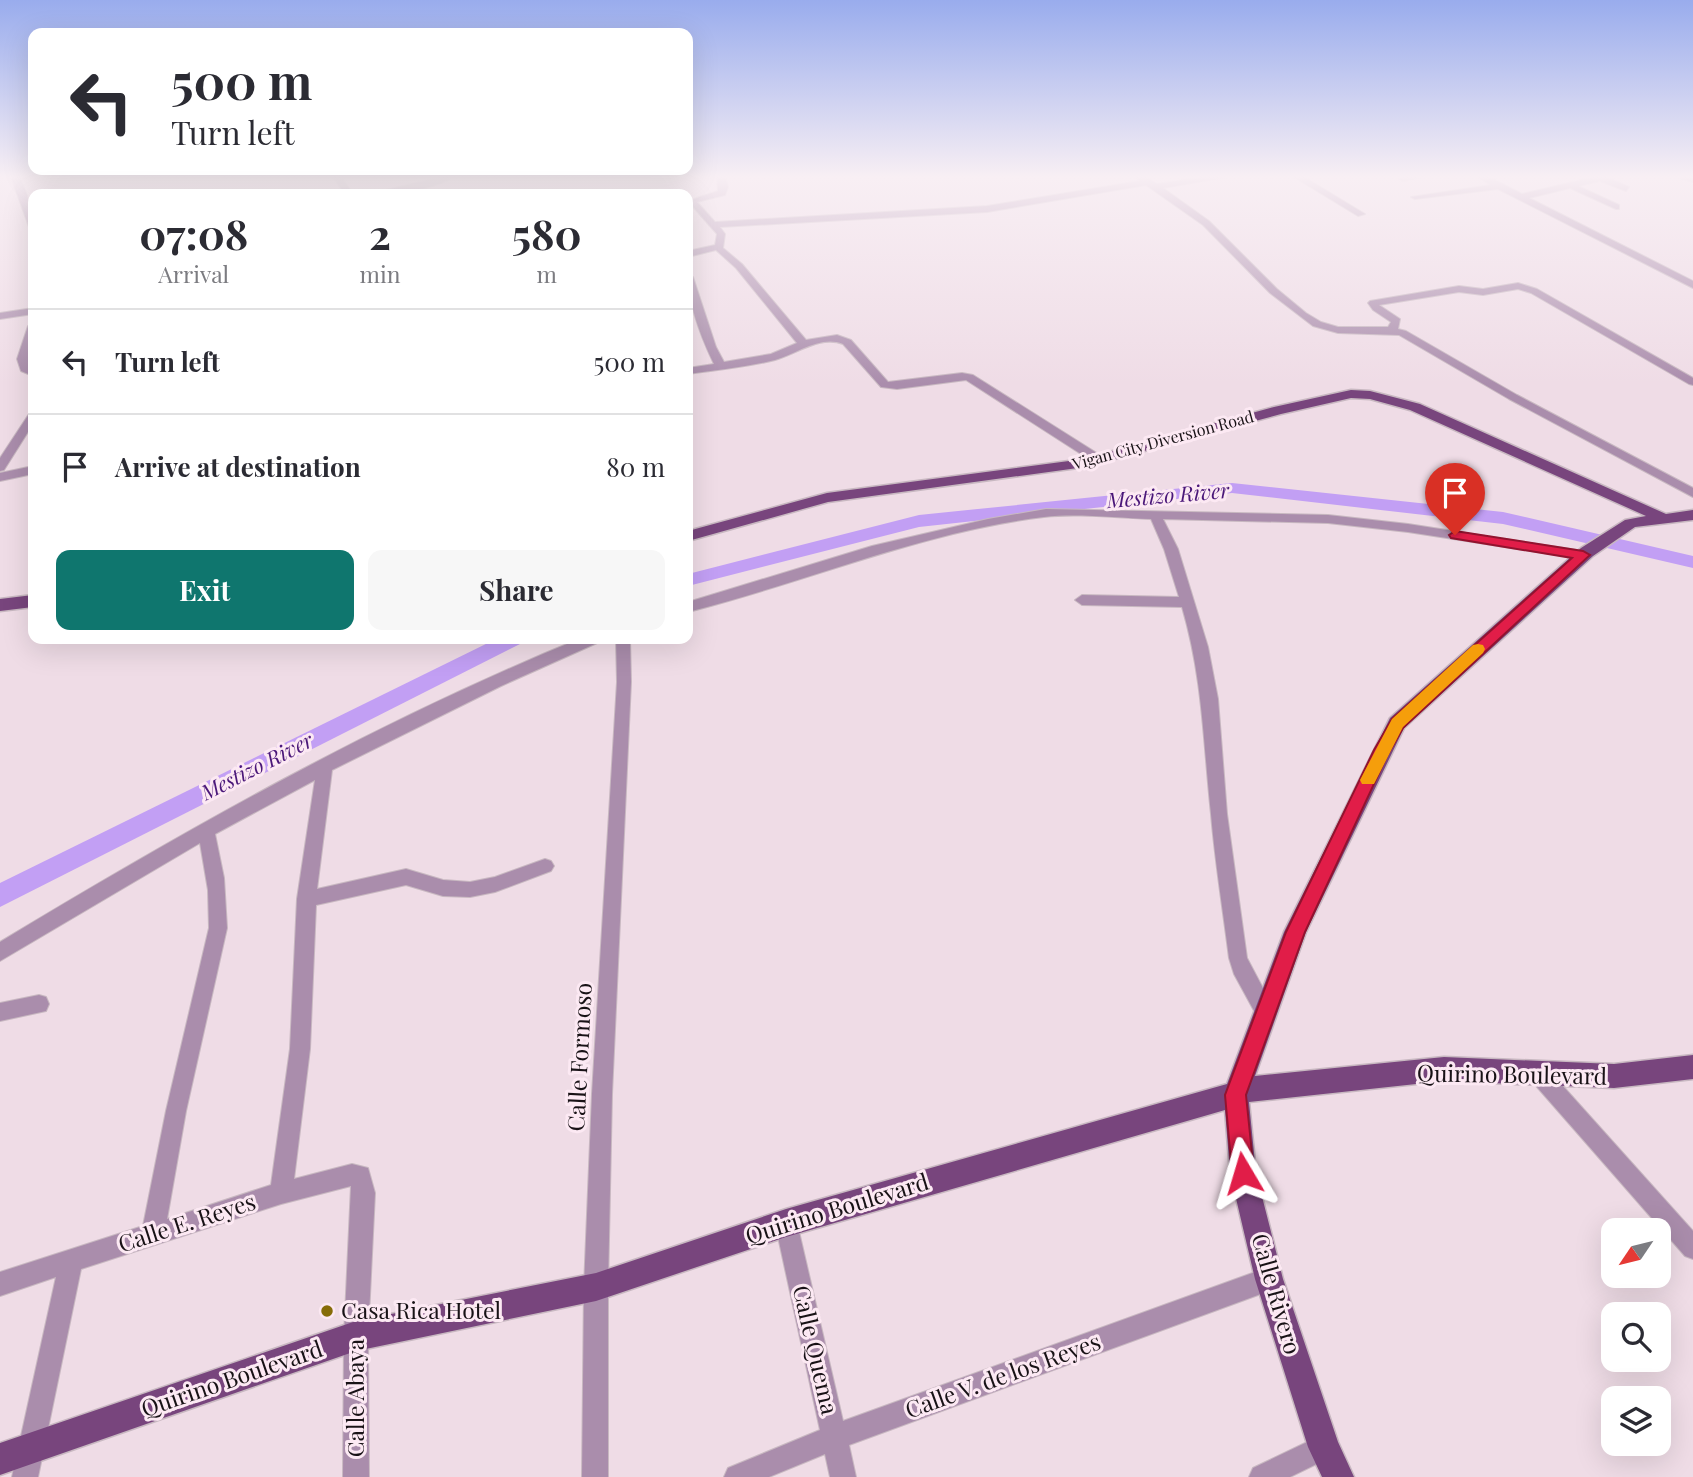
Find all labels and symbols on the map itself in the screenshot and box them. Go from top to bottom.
street label: Vigan City Diversion Road [1069,405,1256,474]
pin [1425,463,1485,535]
water label: Mestizo River [1105,475,1231,513]
water label: Mestizo River [194,724,318,806]
street label: Calle Formoso [559,982,598,1132]
street label: Quirino Boulevard [1417,1056,1607,1091]
position arrow [1206,1136,1280,1210]
street label: Quirino Boulevard [741,1165,932,1250]
street label: Calle E. Reyes [114,1185,259,1258]
north arrow [1601,1218,1671,1288]
street label: Calle Rivero [1245,1230,1309,1358]
street label: Calle Quema [787,1282,846,1418]
place label: Casa Rica Hotel [341,1294,502,1325]
marker: Casa Rica Hotel [319,1303,335,1319]
street label: Calle V. de los Reyes [900,1325,1105,1424]
street label: Quirino Boulevard [137,1332,326,1423]
street label: Calle Abaya [339,1338,370,1457]

